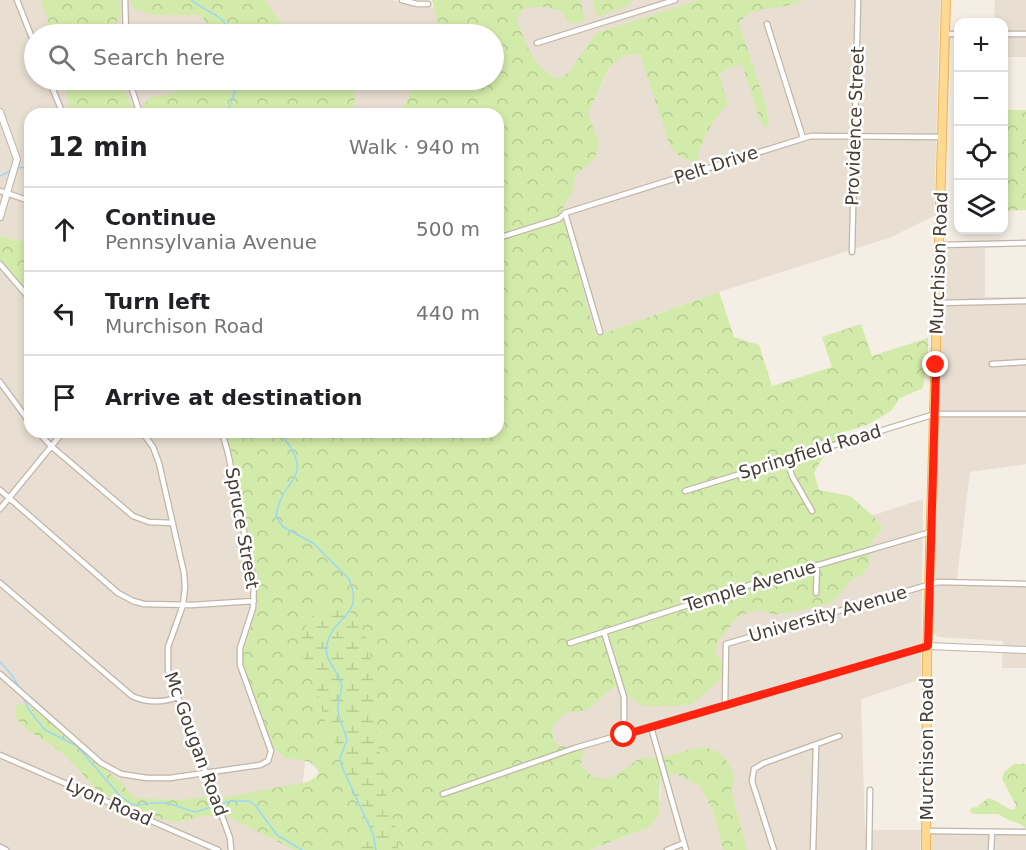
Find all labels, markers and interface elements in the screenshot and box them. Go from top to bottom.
map controls [954,18,1008,234]
button: + [954,18,1008,72]
search box [24,24,504,90]
icon: search [45,41,78,74]
text: Search here [93,45,225,70]
street label: Providence Street [841,46,868,206]
button: − [954,72,1008,126]
button: locate [954,126,1008,180]
text: 12 min [48,132,148,162]
text: Walk · 940 m [349,135,480,159]
street label: Pelt Drive [671,141,760,188]
button: layers [954,180,1008,234]
street label: Murchison Road [926,191,951,335]
text: Continue [105,205,216,230]
icon: ahead [48,213,81,246]
text: 500 m [416,217,480,241]
text: Pennsylvania Avenue [105,230,317,254]
text: Turn left [105,289,210,314]
icon: left [48,297,81,330]
text: 440 m [416,301,480,325]
text: Murchison Road [105,314,264,338]
route end [922,351,948,377]
icon: arrive [48,381,81,414]
text: Arrive at destination [105,385,362,410]
street label: Springfield Road [736,420,884,483]
street label: Spruce Street [221,466,264,590]
street label: Temple Avenue [680,556,818,616]
street label: University Avenue [746,581,909,646]
street label: Mc Gougan Road [161,669,232,819]
street label: Murchison Road [916,678,937,820]
route start [610,721,636,747]
street label: Lyon Road [63,773,156,830]

